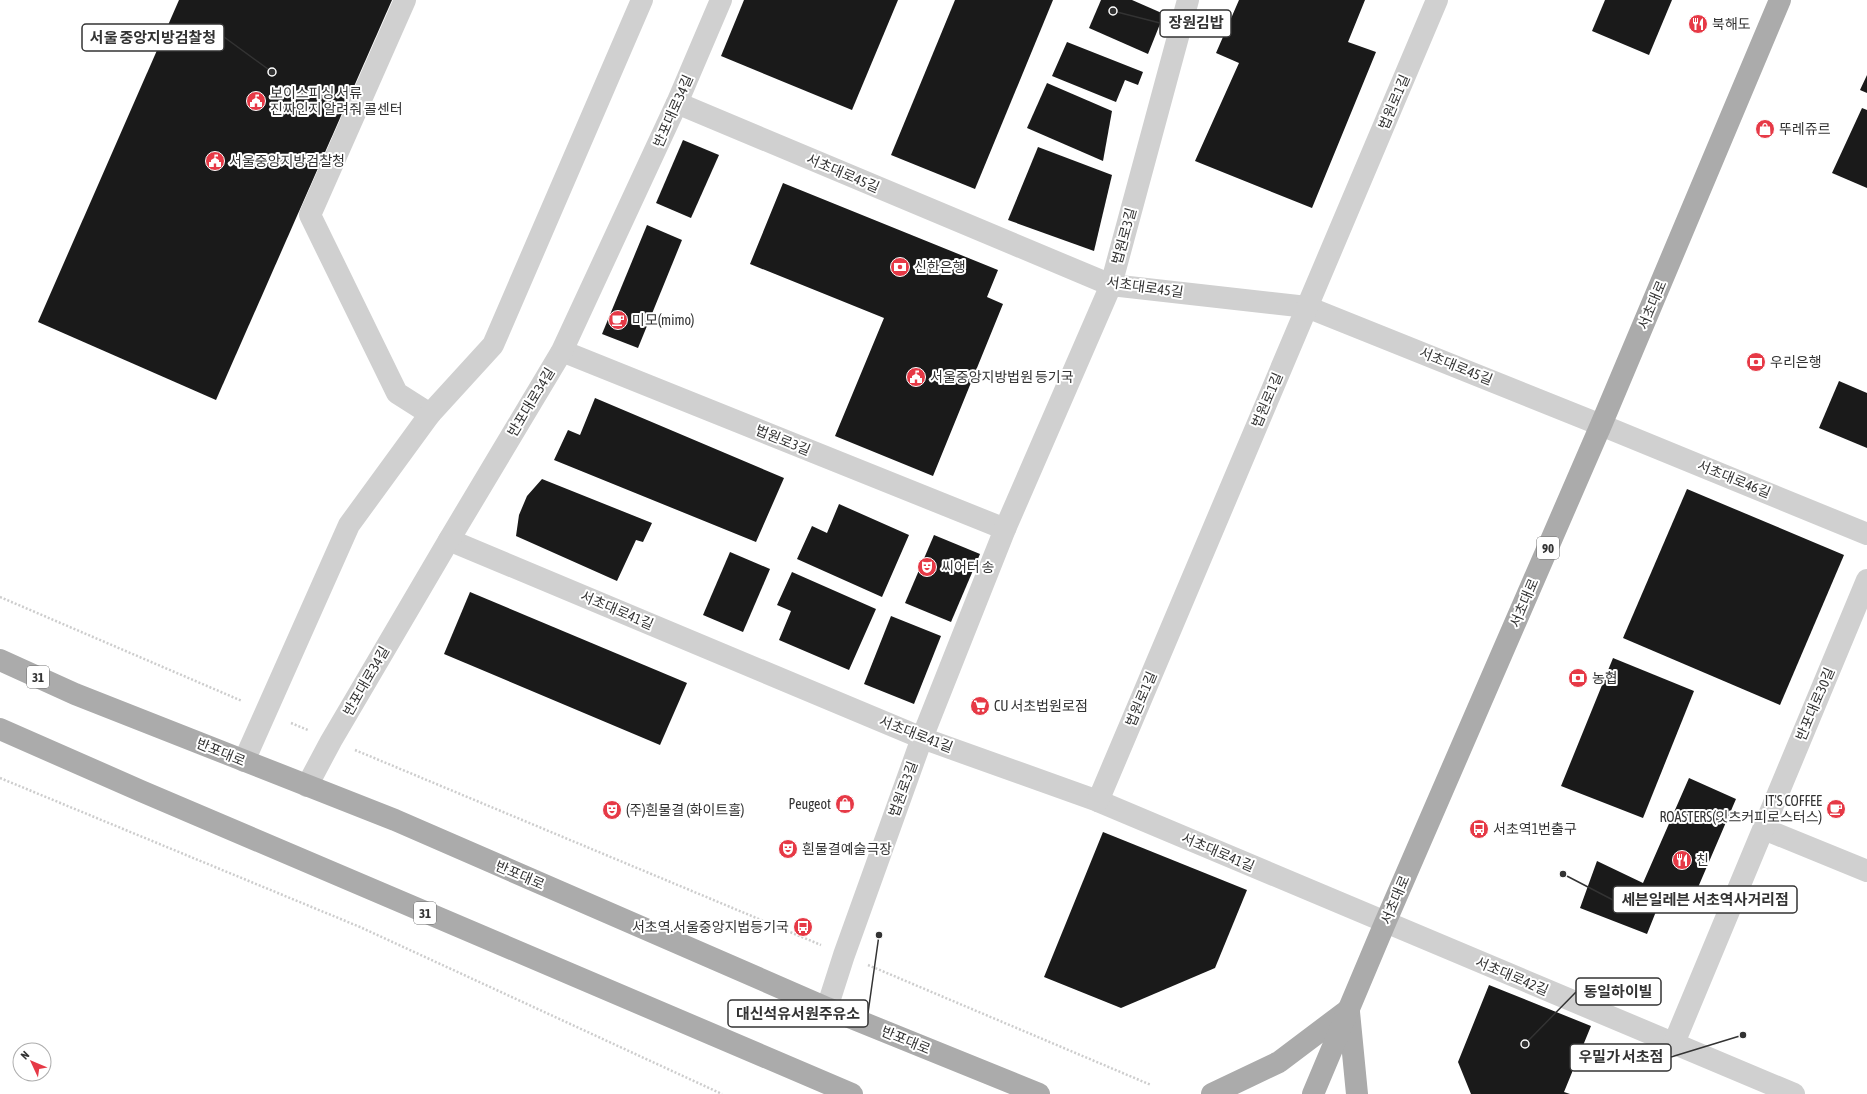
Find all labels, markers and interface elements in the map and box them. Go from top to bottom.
callout: 장원김밥 [1160,10,1231,37]
restaurant icon: 북해도 [1687,13,1709,35]
text: 장원김밥 [1168,14,1224,31]
place label: 북해도 [1712,16,1751,32]
callout: 서울 중앙지방검찰청 [82,24,224,51]
text: 서울 중앙지방검찰청 [90,29,216,46]
street label: 반포대로34길 [650,72,696,150]
street label: 법원로1길 [1375,72,1413,132]
place label: 보이스피싱 서류 진짜인지 알려줘 콜센터 [270,85,403,117]
public building icon: 보이스피싱 서류 진짜인지 알려줘 콜센터 [245,90,267,112]
shop icon: 뚜레쥬르 [1754,118,1776,140]
place label: 뚜레쥬르 [1779,121,1831,137]
public building icon: 서울중앙지방검찰청 [204,150,226,172]
street label: 서초대로45길 [804,150,882,196]
place label: 서울중앙지방검찰청 [229,153,345,169]
street label: 법원로3길 [1109,206,1139,266]
bank icon: 신한은행 [889,256,911,278]
place label: 신한은행 [914,259,966,275]
street label: 서초대로45길 [1105,274,1185,300]
street label: 서초대로 [1635,278,1669,332]
cafe icon: 미모(mimo) [607,309,629,331]
place label: 미모(mimo) [632,312,694,328]
street label: 서초대로45길 [1417,344,1495,388]
bank icon: 우리은행 [1745,351,1767,373]
place label: 우리은행 [1770,354,1822,370]
street label: 반포대로34길 [504,365,558,439]
public building icon: 서울중앙지방법원 등기국 [905,366,927,388]
place label: 서울중앙지방법원 등기국 [930,369,1074,385]
street label: 법원로1길 [1248,370,1286,430]
street label: 법원로3길 [753,422,813,458]
street label: 서초대로46길 [1695,457,1773,501]
road number: 90 [1537,537,1559,559]
theatre icon: 씨어터 송 [916,556,938,578]
place label: 씨어터 송 [941,559,995,575]
street label: 서초대로 [1507,576,1541,630]
street label: 서초대로41길 [578,587,656,633]
street label: 반포대로34길 [340,643,392,719]
street label: 반포대로30길 [1792,665,1838,743]
road number: 31 [27,666,49,688]
bank icon: 농협 [1567,667,1589,689]
street label: 법원로1길 [1122,669,1160,729]
place label: 농협 [1592,670,1618,686]
supermarket icon: CU 서초법원로점 [969,695,991,717]
place label: CU 서초법원로점 [994,698,1088,714]
street label: 서초대로41길 [877,713,955,755]
street label: 반포대로 [194,735,248,769]
street label: 법원로3길 [886,759,920,819]
shop icon: Peugeot [834,793,856,815]
place label: IT'S COFFEE ROASTERS(잇츠커피로스터스) [1659,793,1822,825]
place label: Peugeot [789,796,831,812]
cafe icon: IT'S COFFEE ROASTERS(잇츠커피로스터스) [1825,798,1847,820]
theatre icon: (주)흰물결 (화이트홀) [601,799,623,821]
place label: (주)흰물결 (화이트홀) [626,802,744,818]
bus stop icon: 서초역1번출구 [1468,818,1490,840]
place label: 서초역1번출구 [1493,821,1577,837]
street label: 서초대로41길 [1179,829,1257,875]
theatre icon: 흰물결예술극장 [777,838,799,860]
place label: 흰물결예술극장 [802,841,892,857]
restaurant icon: 친 [1671,849,1693,871]
place label: 친 [1696,852,1709,868]
street label: 반포대로 [493,858,547,892]
street label: 서초대로 [1378,873,1412,927]
callout: 세븐일레븐 서초역사거리점 [1613,886,1797,913]
text: 세븐일레븐 서초역사거리점 [1621,891,1789,908]
road number: 31 [414,902,436,924]
bus stop icon: 서초역.서울중앙지법등기국 [792,916,814,938]
place label: 서초역.서울중앙지법등기국 [632,919,789,935]
street label: 서초대로42길 [1473,953,1551,999]
callout: 동일하이빌 [1576,978,1661,1005]
text: 동일하이빌 [1583,983,1653,1000]
callout: 대신석유서원주유소 [728,1000,868,1027]
text: 대신석유서원주유소 [736,1005,860,1022]
street label: 반포대로 [879,1023,933,1057]
north arrow [12,1042,52,1082]
callout: 우밀가 서초점 [1570,1044,1671,1071]
text: 우밀가 서초점 [1579,1048,1663,1065]
text: N [18,1049,31,1062]

